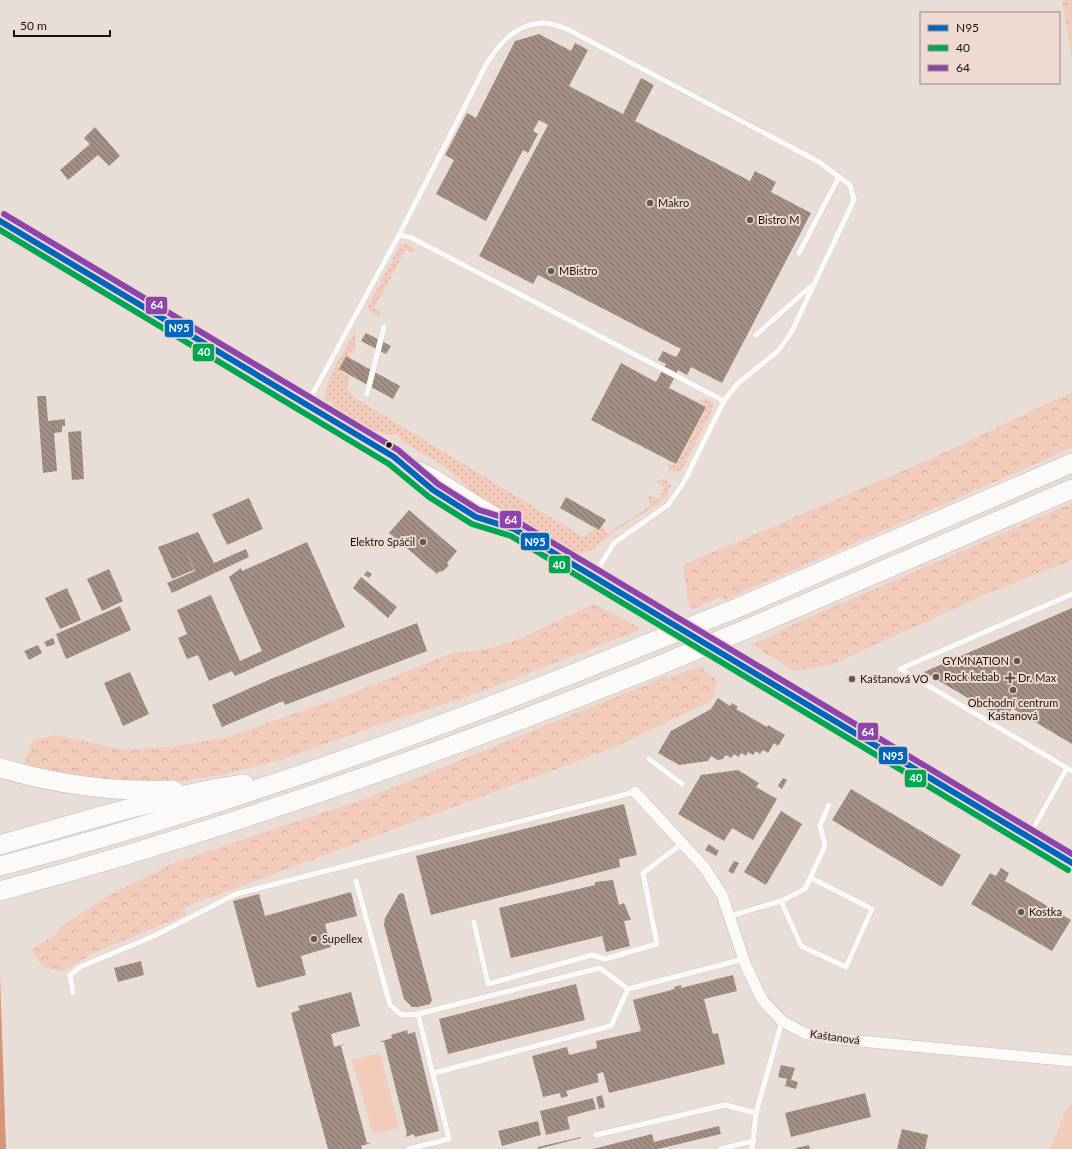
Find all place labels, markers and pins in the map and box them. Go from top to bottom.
place label: Makro [658,196,689,209]
marker: Makro [645,198,655,208]
place label: Bistro M [758,213,799,226]
marker: Bistro M [745,215,755,225]
place label: MBistro [559,264,598,277]
marker: MBistro [546,266,556,276]
unlabelled marker [384,440,394,450]
place label: Elektro Spáčil [350,535,415,548]
marker: Elektro Spáčil [418,537,428,547]
place label: GYMNATION [942,654,1009,667]
marker: GYMNATION [1012,656,1022,666]
place label: Rock kebab [944,670,999,683]
place label: Dr. Max [1018,671,1057,684]
place label: Kaštanová VO [860,672,929,685]
marker: Rock kebab [931,672,941,682]
marker: Dr. Max [1005,673,1015,683]
marker: Kaštanová VO [847,674,857,684]
marker: Obchodní centrum Kaštanová [1008,685,1018,695]
place label: Obchodní centrum Kaštanová [968,696,1058,722]
place label: Kostka [1029,905,1062,918]
marker: Kostka [1016,907,1026,917]
place label: Supellex [322,932,363,945]
marker: Supellex [309,934,319,944]

